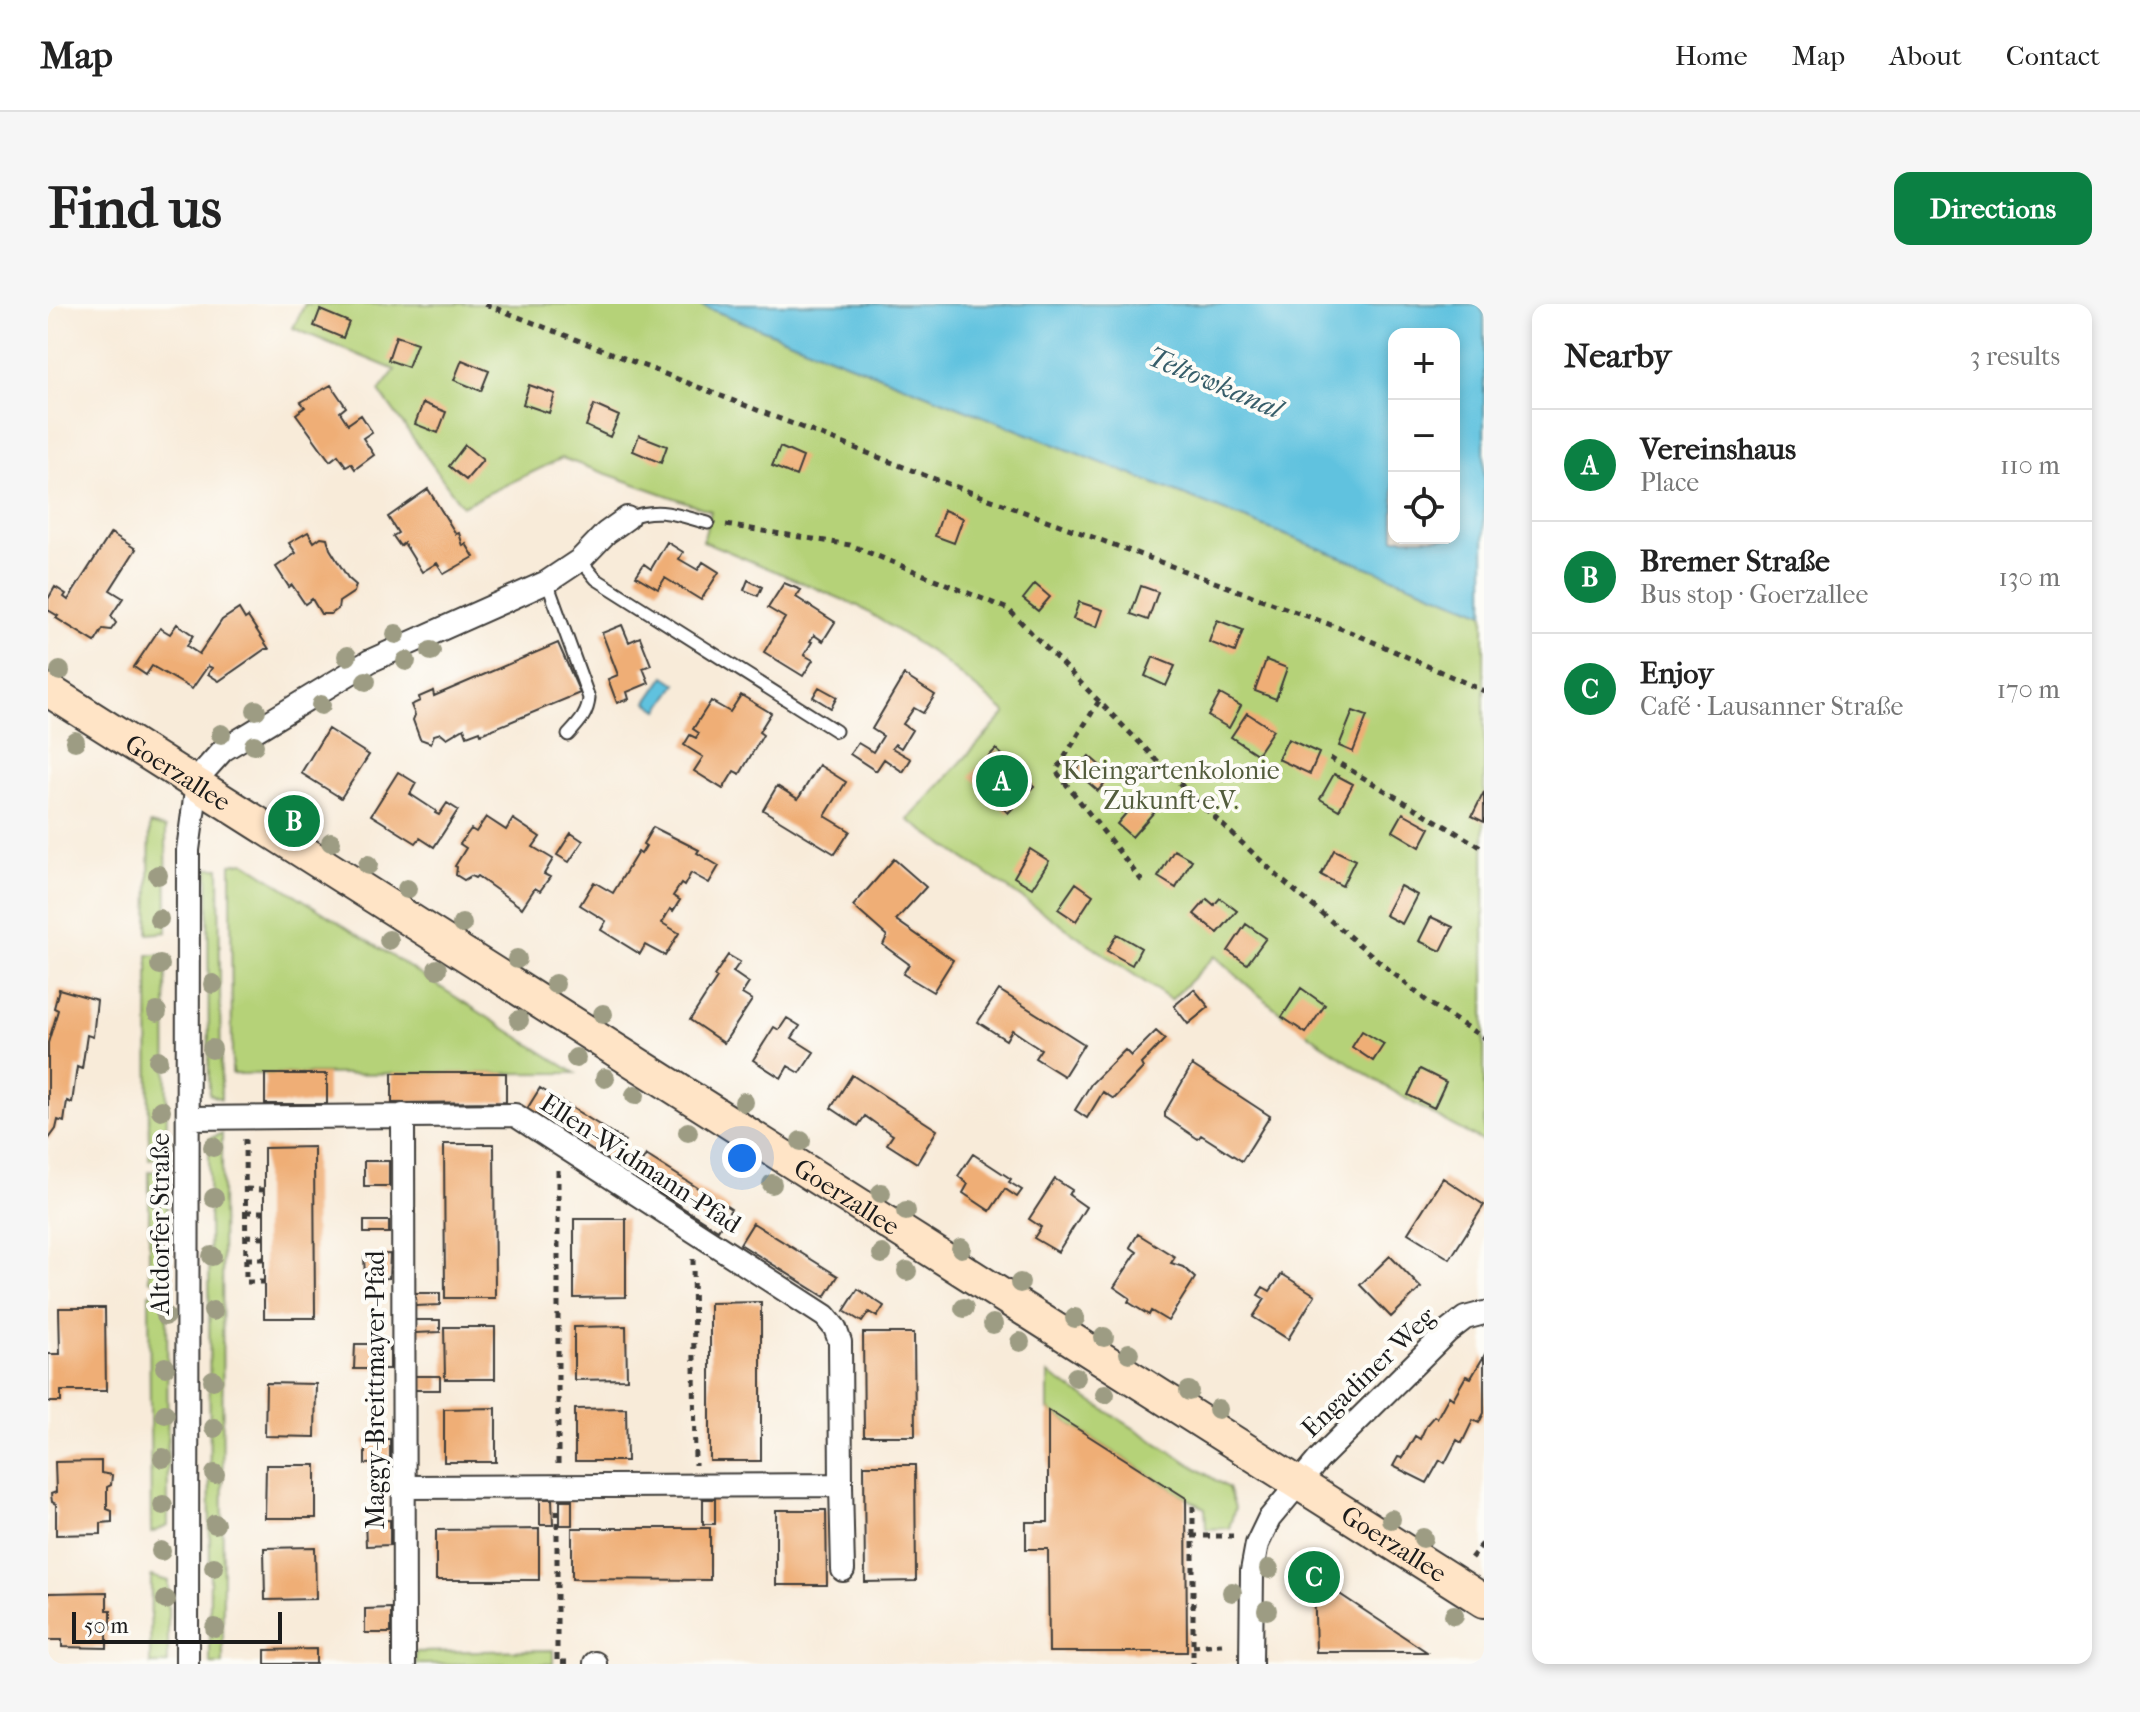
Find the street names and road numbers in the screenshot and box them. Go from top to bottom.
street label: Goerzallee [119,728,236,818]
street label: Ellen-Widmann-Pfad [535,1087,747,1240]
street label: Altdorfer Straße [145,1133,176,1316]
street label: Goerzallee [788,1152,905,1242]
street label: Maggy-Breittmayer-Pfad [360,1250,391,1529]
street label: Engadiner Weg [1295,1300,1442,1444]
street label: Goerzallee [1335,1499,1452,1589]

